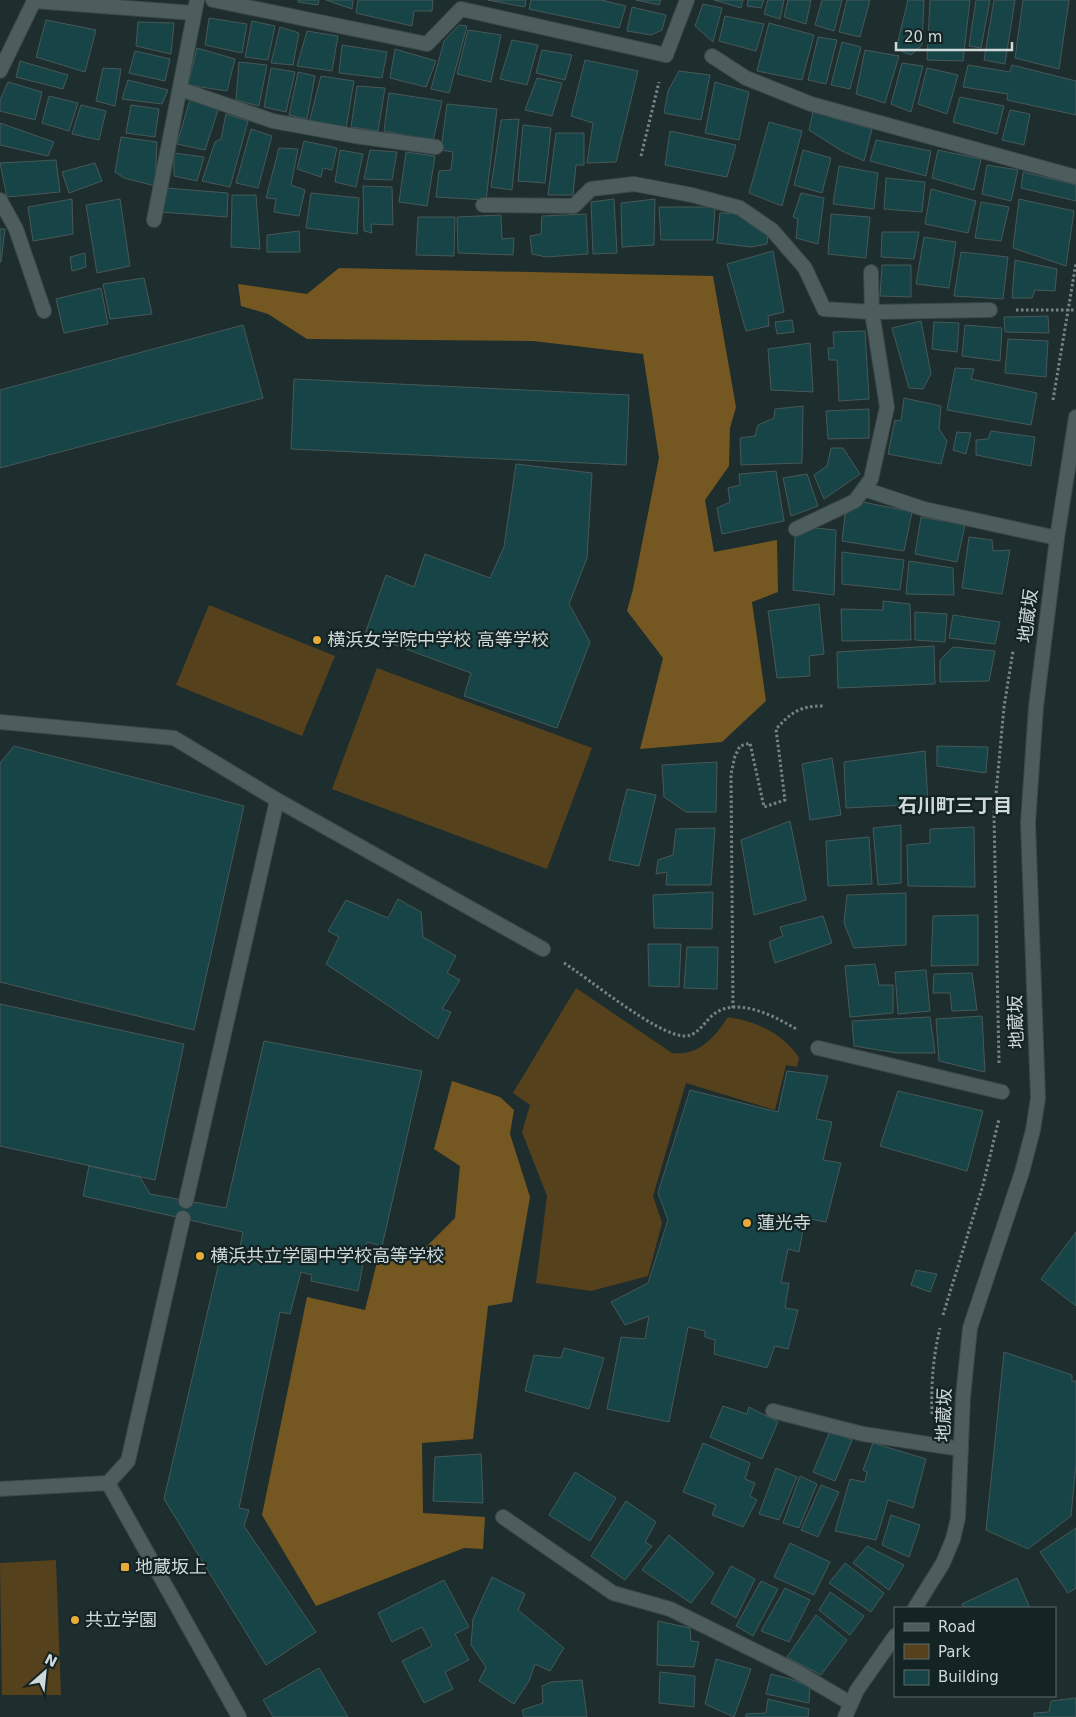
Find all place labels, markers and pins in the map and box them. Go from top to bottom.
place label: 横浜女学院中学校 高等学校 [327,629,549,650]
marker: 横浜女学院中学校 高等学校 [311,634,323,646]
place label: 蓮光寺 [757,1212,811,1233]
marker: 蓮光寺 [741,1217,753,1229]
place label: 横浜共立学園中学校高等学校 [210,1245,444,1266]
marker: 横浜共立学園中学校高等学校 [194,1250,206,1262]
place label: 地蔵坂上 [135,1556,207,1577]
marker: 地蔵坂上 [119,1561,131,1573]
place label: 共立学園 [85,1609,157,1630]
marker: 共立学園 [69,1614,81,1626]

